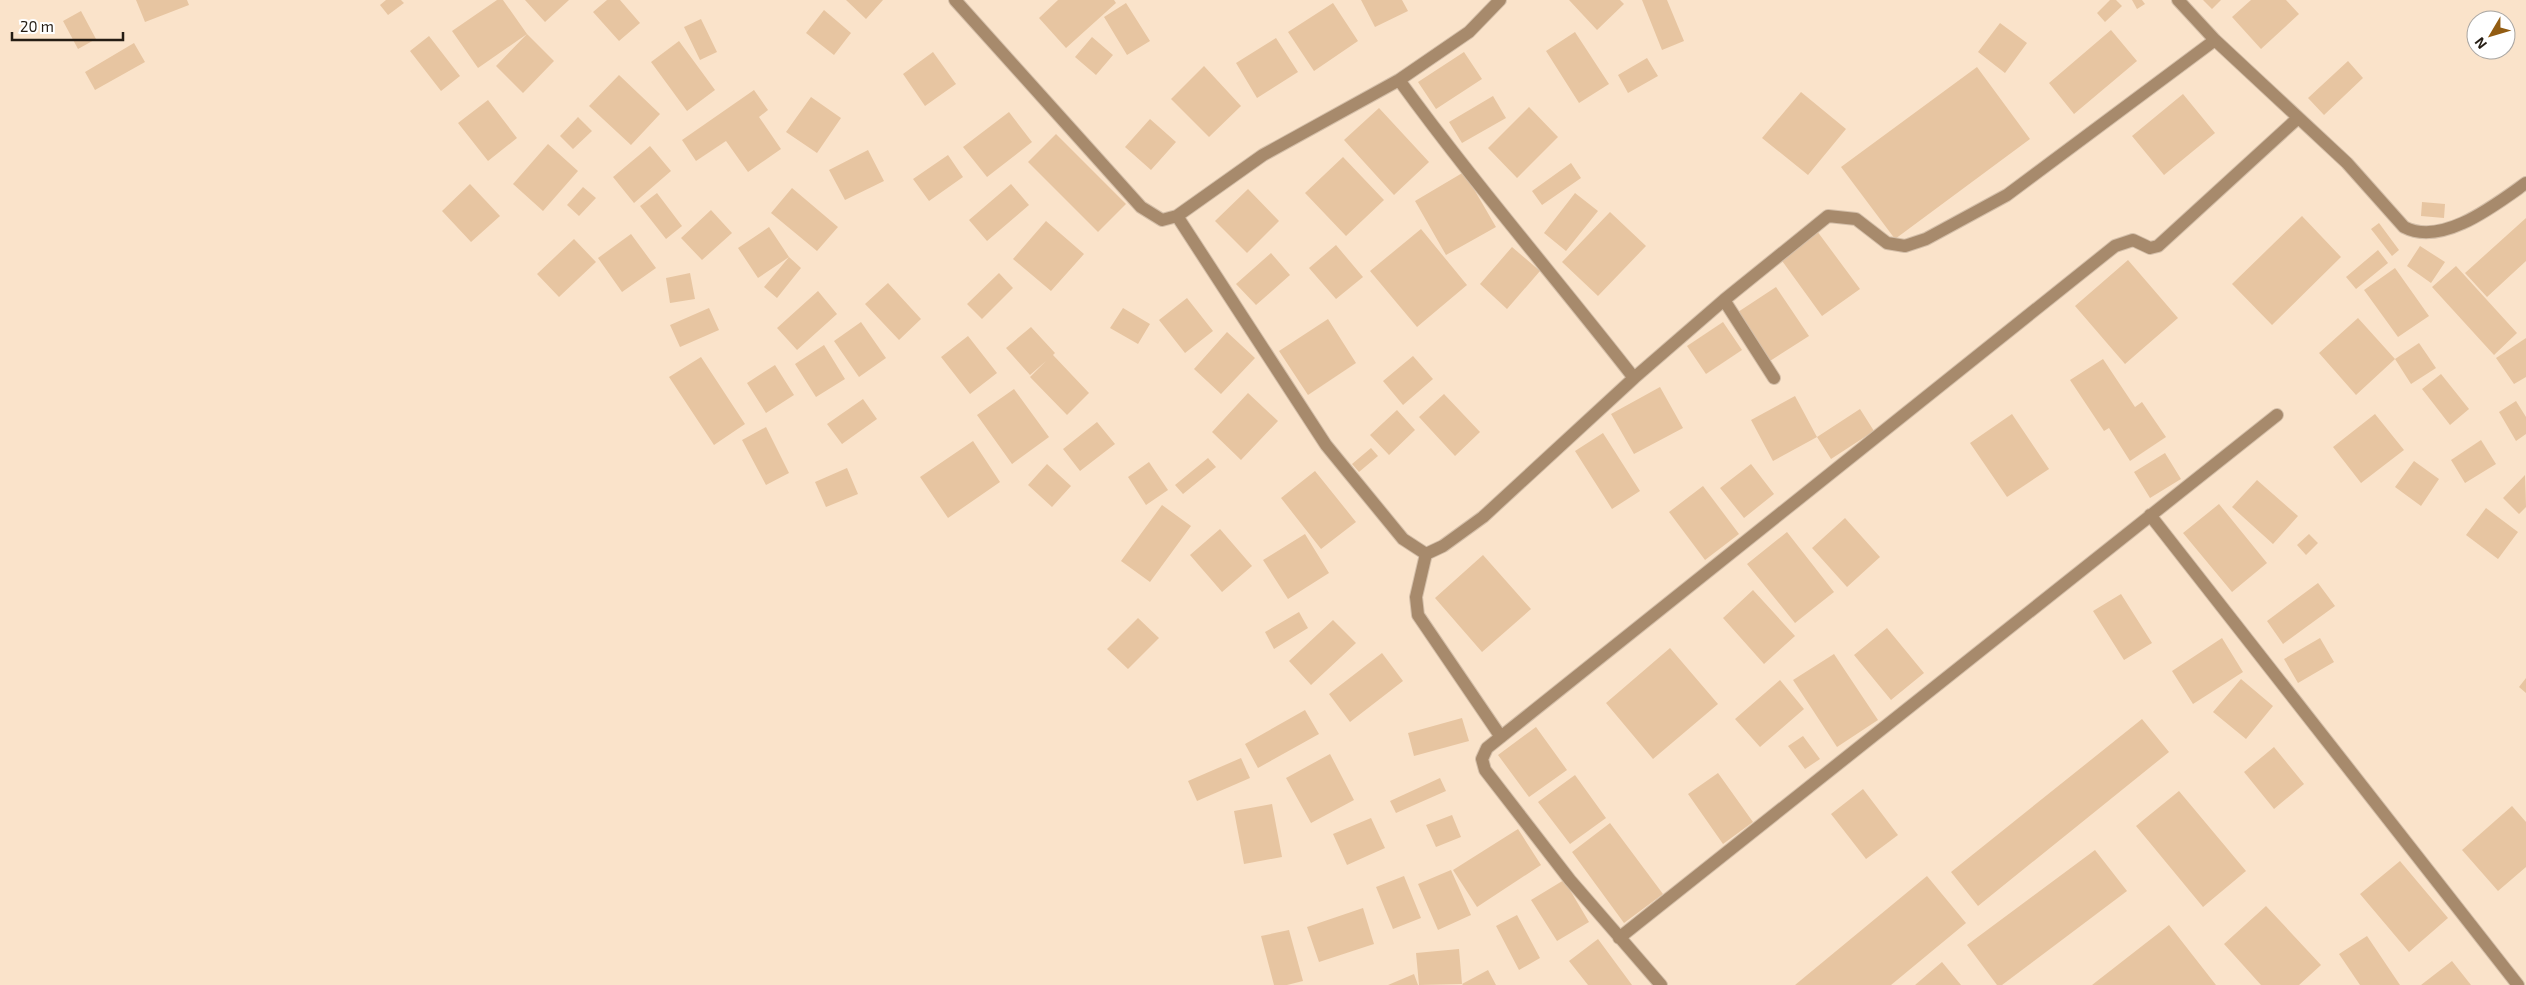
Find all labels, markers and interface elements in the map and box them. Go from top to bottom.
scale bar [12,10,124,42]
north arrow [2466,10,2516,60]
text: 20 m [20,17,54,35]
text: N [2471,34,2490,53]

